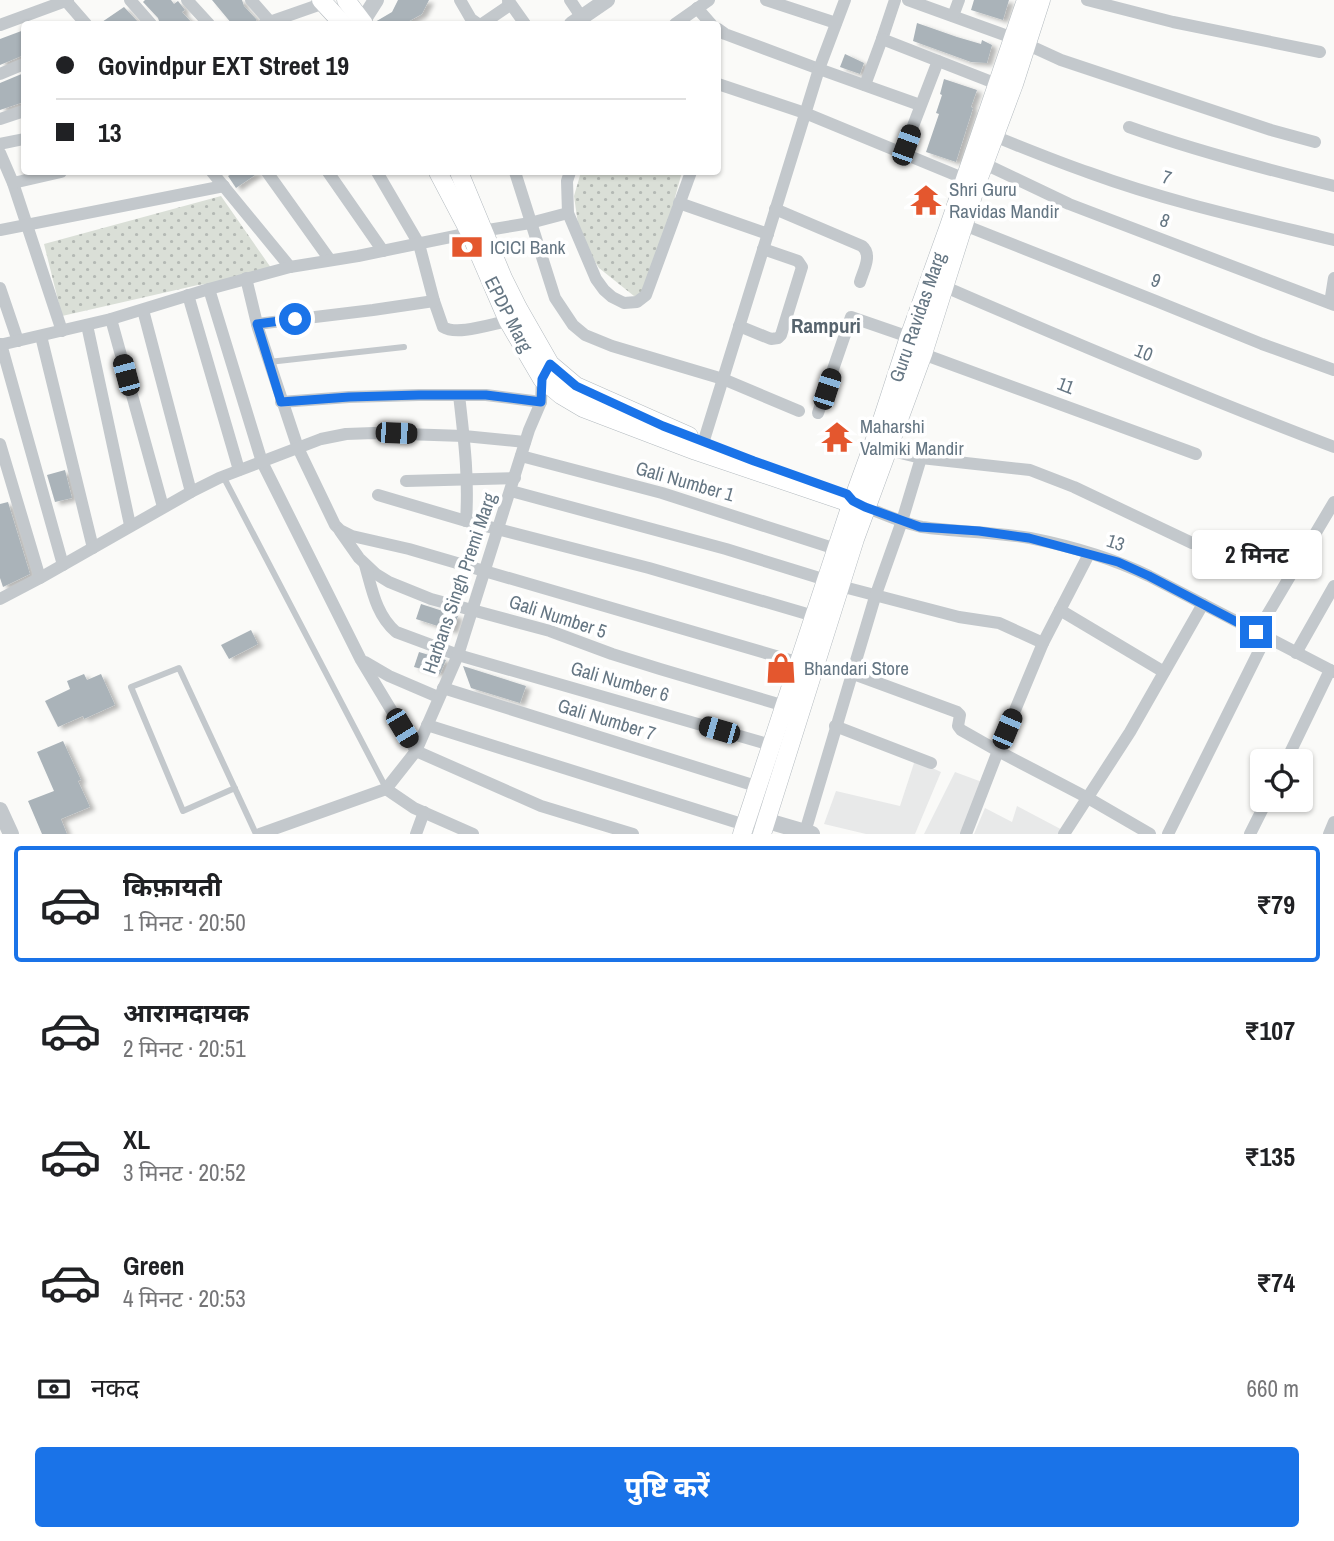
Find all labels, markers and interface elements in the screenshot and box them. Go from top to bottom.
text: Govindpur EXT Street 19 [98,48,349,83]
text: 13 [98,115,122,150]
car [889,122,924,168]
street label: 7 [1159,163,1175,191]
place label: Shri Guru Ravidas Mandir [949,176,1060,224]
temple icon: Shri Guru Ravidas Mandir [909,183,943,217]
street label: 8 [1156,206,1174,234]
bank icon: ICICI Bank [450,230,484,264]
place label: ICICI Bank [490,234,566,260]
street label: Guru Ravidas Marg [883,248,952,386]
street label: 9 [1147,266,1165,294]
street label: EPDP Marg [479,272,539,357]
route start [279,303,311,335]
district label: Rampuri [791,311,861,340]
street label: 10 [1131,337,1157,367]
car [111,352,142,398]
car [811,366,844,412]
street label: 11 [1054,370,1078,400]
place label: Maharshi Valmiki Mandir [860,413,964,461]
temple icon: Maharshi Valmiki Mandir [820,420,854,454]
car [375,422,418,444]
street label: Gali Number 1 [633,455,738,508]
street label: Harbans Singh Premi Marg [416,489,502,677]
street label: 13 [1104,527,1128,557]
callout: 2 मिनट [1191,530,1321,580]
text: 2 मिनट [1225,539,1289,570]
street label: Gali Number 5 [506,588,611,644]
route end [1240,616,1272,648]
shop icon: Bhandari Store [764,651,798,685]
street label: Gali Number 6 [568,655,672,707]
place label: Bhandari Store [804,655,909,681]
street label: Gali Number 7 [555,692,660,746]
car [383,705,422,751]
car [990,706,1025,752]
car [696,714,743,746]
map controls [1250,749,1313,812]
button: locate [1250,749,1313,812]
text: किफ़ायती [123,869,222,904]
icon: car [39,873,102,936]
text: ₹79 [1256,887,1295,922]
text: 1 मिनट · 20:50 [123,907,246,938]
text: आरामदायक [123,995,249,1030]
icon: car [39,999,102,1062]
text: ₹107 [1244,1013,1295,1048]
text: 2 मिनट · 20:51 [123,1033,246,1064]
text: XL [123,1122,150,1157]
icon: car [39,1125,102,1188]
text: ₹135 [1244,1139,1295,1174]
text: 3 मिनट · 20:52 [123,1157,246,1188]
text: Green [123,1248,185,1283]
icon: car [39,1251,102,1314]
text: ₹74 [1256,1265,1295,1300]
text: 4 मिनट · 20:53 [123,1283,246,1314]
icon: cash [35,1370,73,1408]
text: नकद [91,1370,139,1405]
text: 660 m [1247,1373,1299,1404]
button: पुष्टि करें [35,1447,1299,1527]

